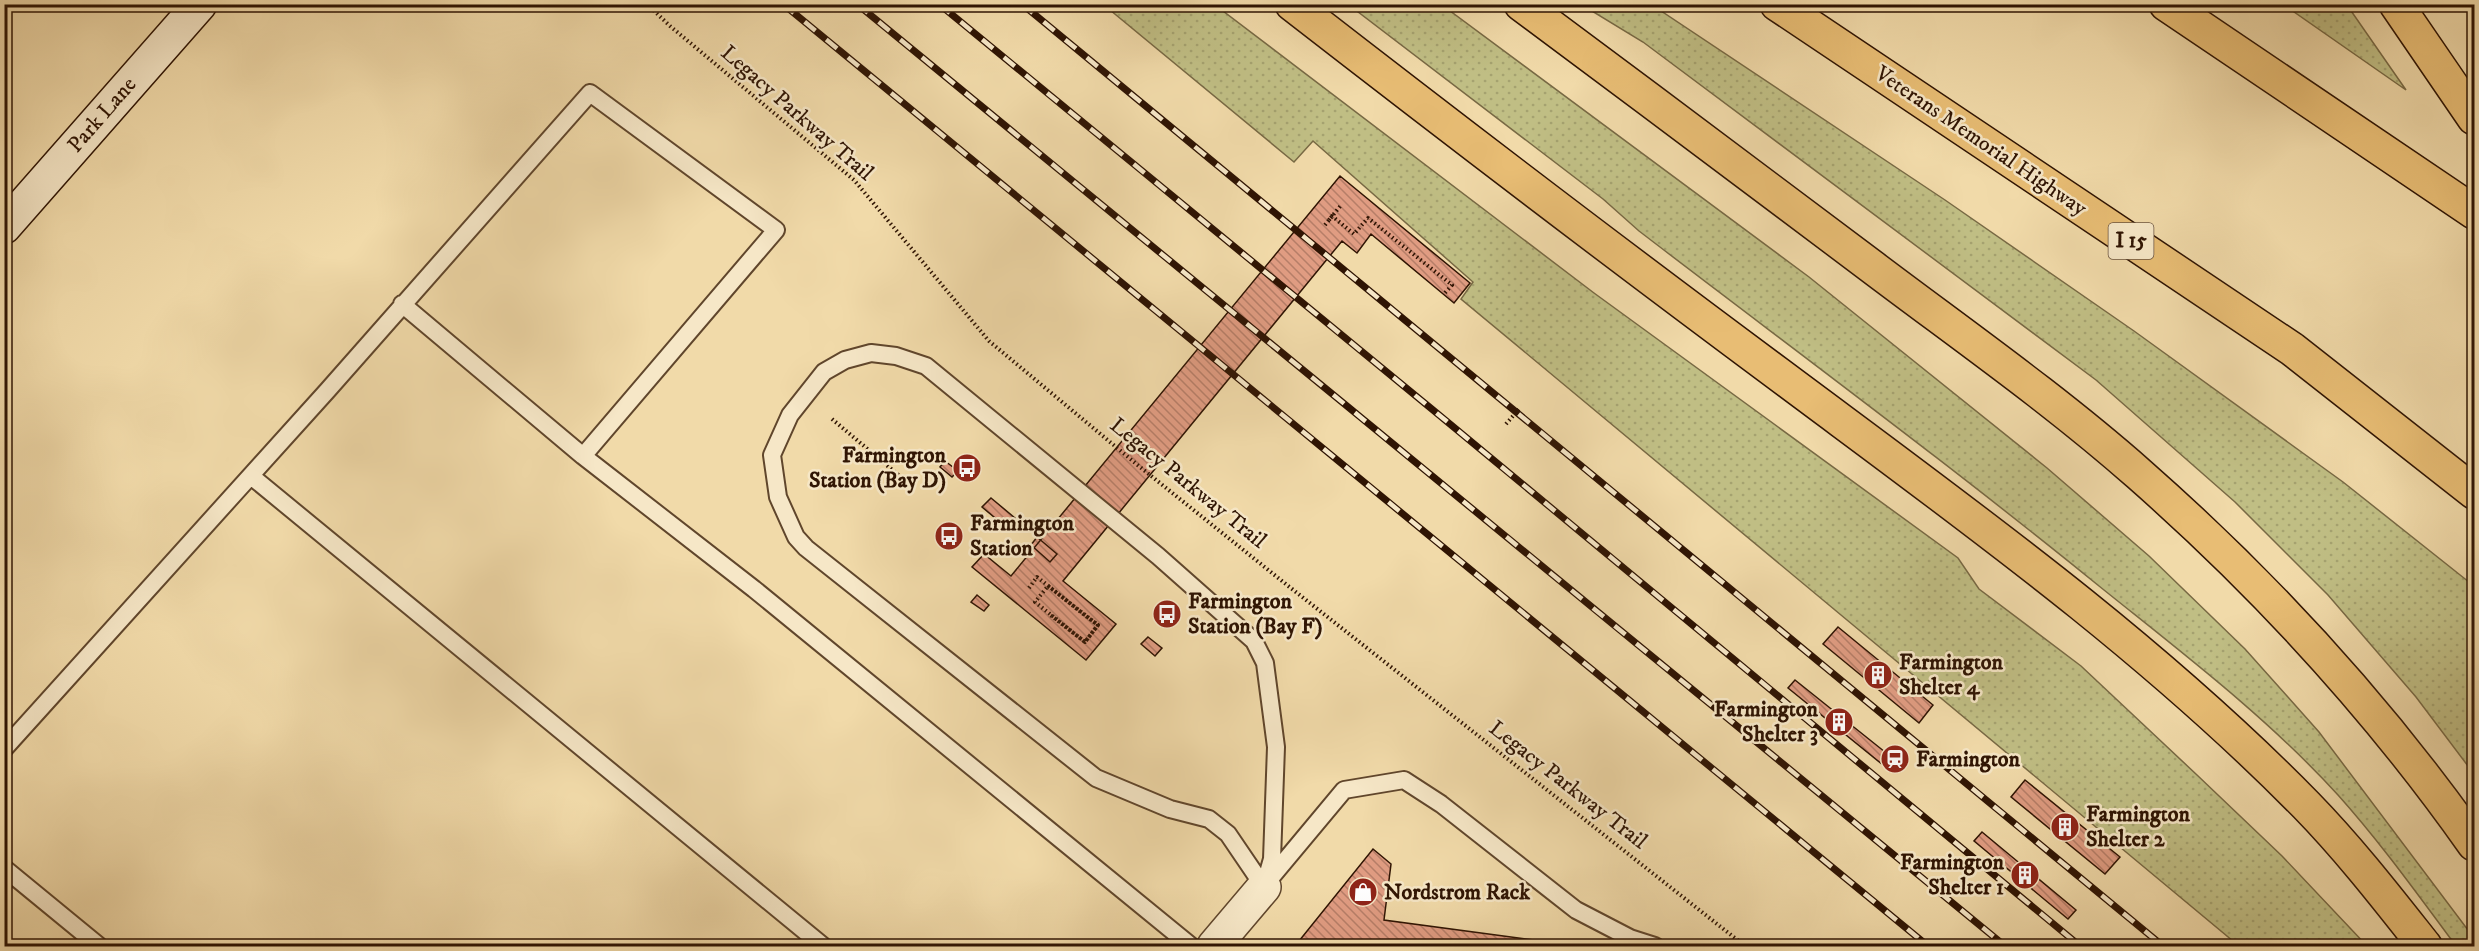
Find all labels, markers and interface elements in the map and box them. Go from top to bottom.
street label: Legacy Parkway Trail [715,39,879,187]
street label: Veterans Memorial Highway [1869,59,2092,222]
street label: Park Lane [62,72,142,158]
road number: I 15 [2108,223,2154,259]
street label: Legacy Parkway Trail [1104,412,1272,555]
place label: Farmington Station (Bay D) [809,442,946,494]
bus stop icon: Farmington Station (Bay D) [951,452,983,484]
place label: Farmington Station [970,510,1075,562]
bus stop icon: Farmington Station [933,520,965,552]
place label: Farmington Station (Bay F) [1188,588,1322,640]
bus stop icon: Farmington Station (Bay F) [1151,598,1183,630]
place label: Farmington Shelter 4 [1899,649,2004,701]
building icon: Farmington Shelter 4 [1862,659,1894,691]
place label: Farmington Shelter 3 [1714,696,1818,748]
building icon: Farmington Shelter 3 [1823,706,1855,738]
street label: Legacy Parkway Trail [1483,715,1653,855]
station icon: Farmington [1879,743,1911,775]
place label: Farmington [1916,746,2021,773]
place label: Farmington Shelter 2 [2086,801,2191,853]
building icon: Farmington Shelter 2 [2049,811,2081,843]
place label: Farmington Shelter 1 [1900,849,2004,901]
building icon: Farmington Shelter 1 [2009,859,2041,891]
shop icon: Nordstrom Rack [1347,876,1379,908]
place label: Nordstrom Rack [1384,879,1531,906]

